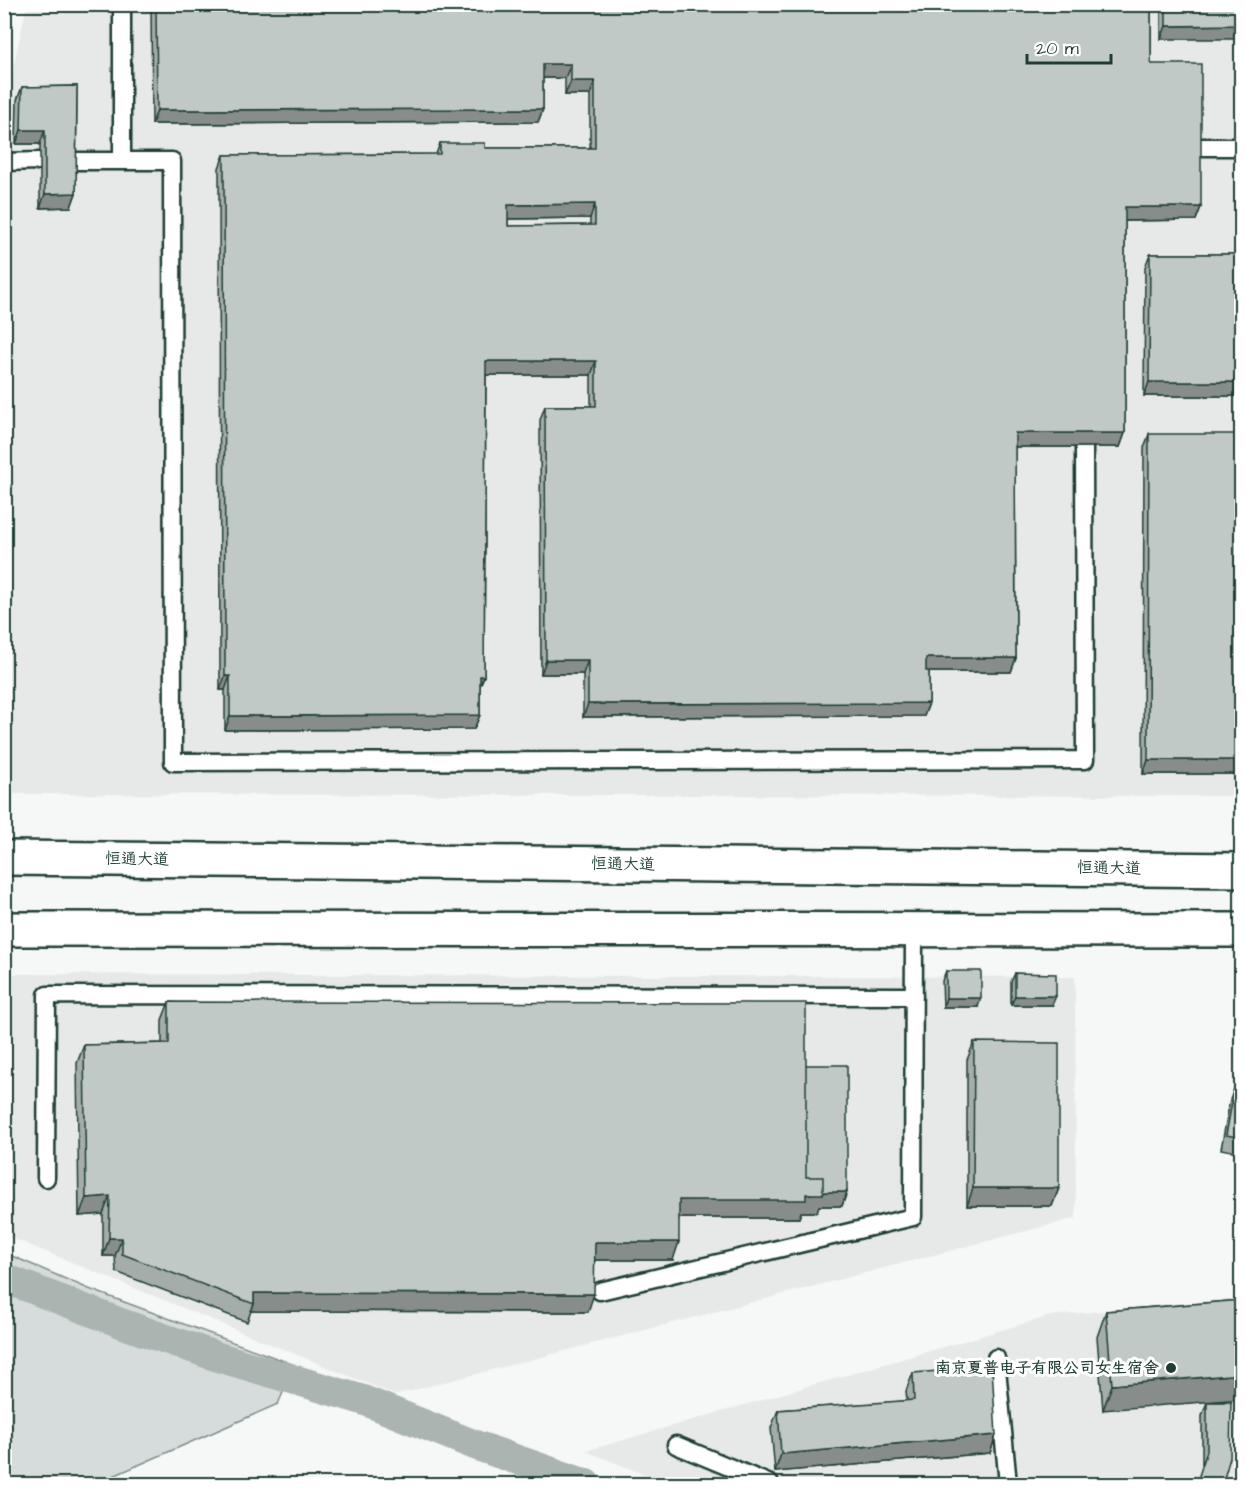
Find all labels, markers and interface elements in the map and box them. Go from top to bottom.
scale bar [1027,27,1111,65]
text: 20 m [1036,36,1079,61]
street label: 恒通大道 [105,847,169,871]
street label: 恒通大道 [591,852,655,876]
street label: 恒通大道 [1077,856,1141,880]
place label: 南京夏普电子有限公司女生宿舍 [935,1357,1159,1379]
marker: 南京夏普电子有限公司女生宿舍 [1164,1361,1178,1375]

